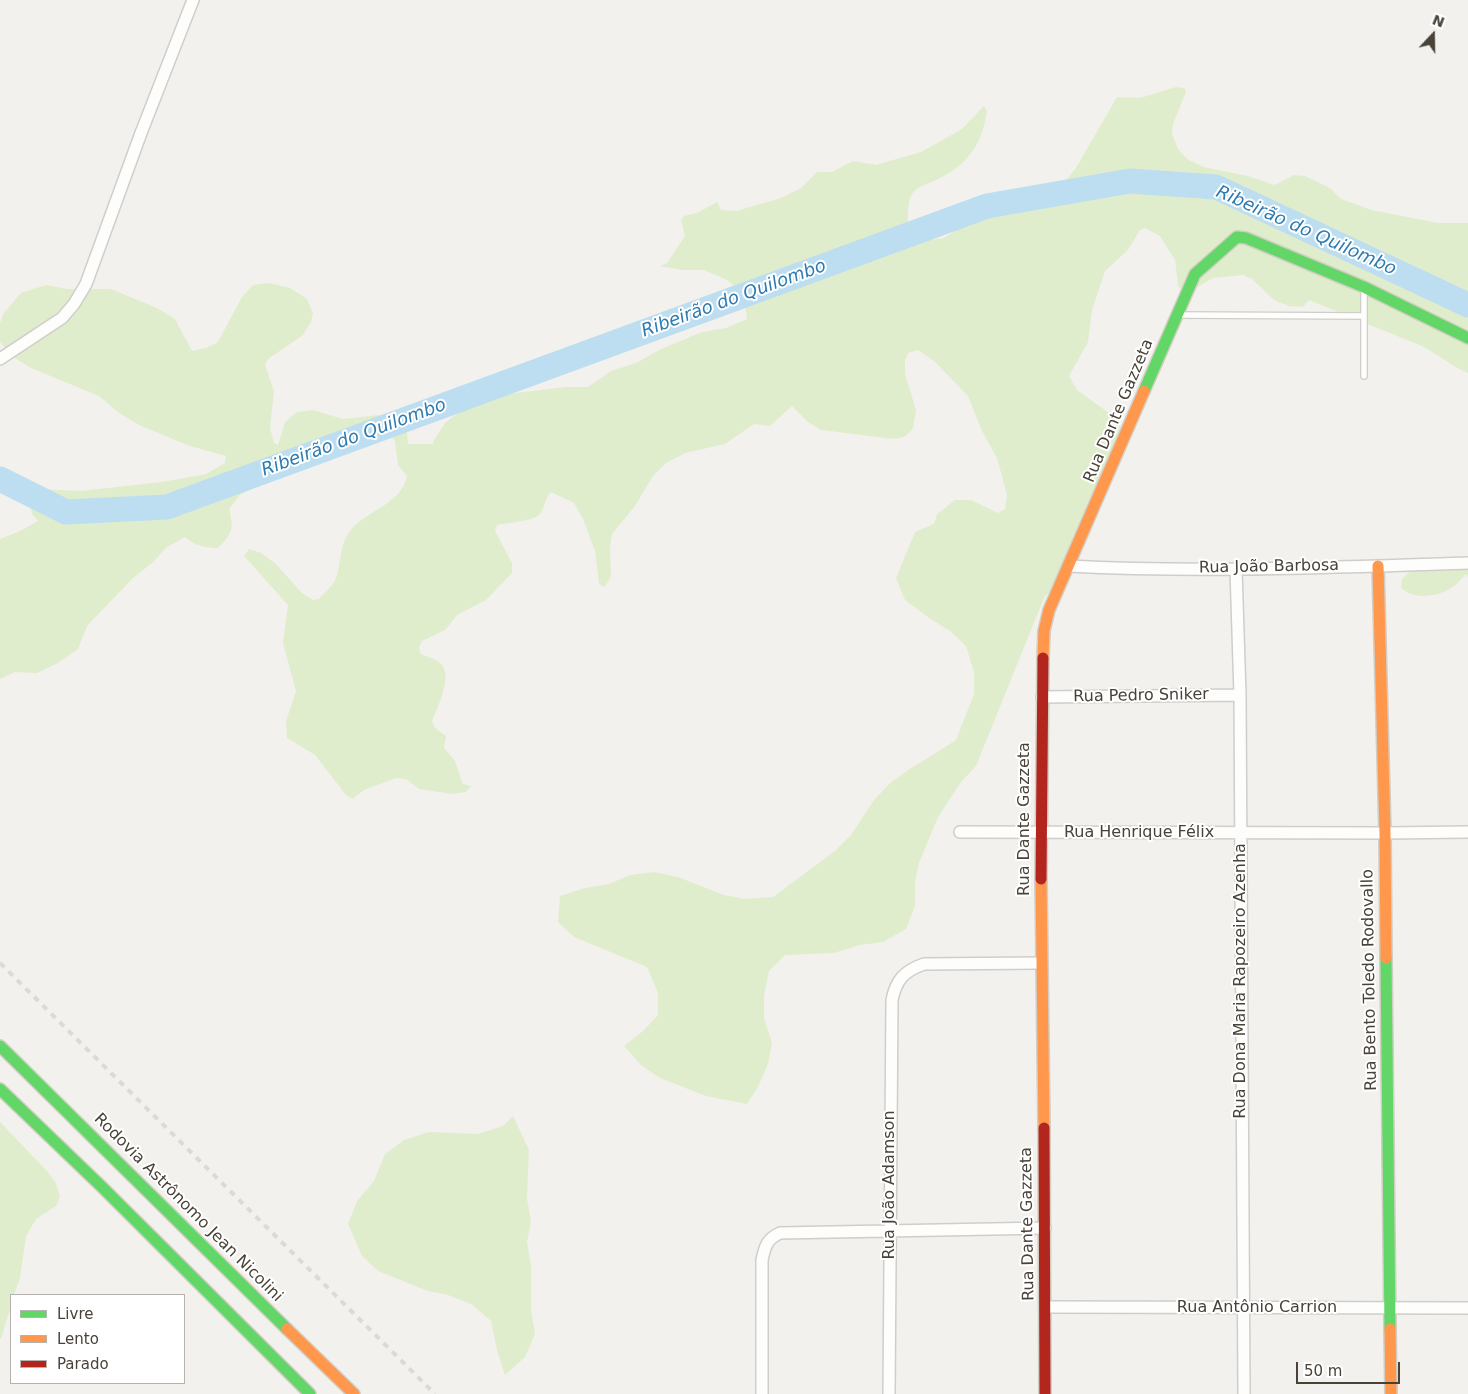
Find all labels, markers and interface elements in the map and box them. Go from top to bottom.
north arrow [1408,10,1458,60]
text: N [1430,11,1447,31]
water label: Ribeirão do Quilombo [1213,181,1399,281]
water label: Ribeirão do Quilombo [639,256,829,342]
street label: Rua Dante Gazzeta [1080,336,1158,486]
water label: Ribeirão do Quilombo [259,395,449,481]
street label: Rua João Barbosa [1199,556,1339,578]
street label: Rua Pedro Sniker [1073,685,1209,707]
street label: Rua Dante Gazzeta [1015,742,1035,896]
street label: Rua Henrique Félix [1064,823,1214,843]
street label: Rua Dona Maria Rapozeiro Azenha [1231,843,1251,1119]
street label: Rua Bento Toledo Rodovallo [1358,869,1382,1091]
street label: Rodovia Astrônomo Jean Nicolini [90,1110,286,1306]
street label: Rua João Adamson [880,1110,900,1260]
street label: Rua Dante Gazzeta [1017,1147,1039,1301]
legend [10,1294,185,1384]
street label: Rua Antônio Carrion [1177,1298,1337,1318]
text: Livre [57,1305,93,1323]
text: Lento [57,1330,99,1348]
scale bar [1298,1352,1402,1384]
text: Parado [57,1355,109,1373]
text: 50 m [1304,1362,1342,1380]

